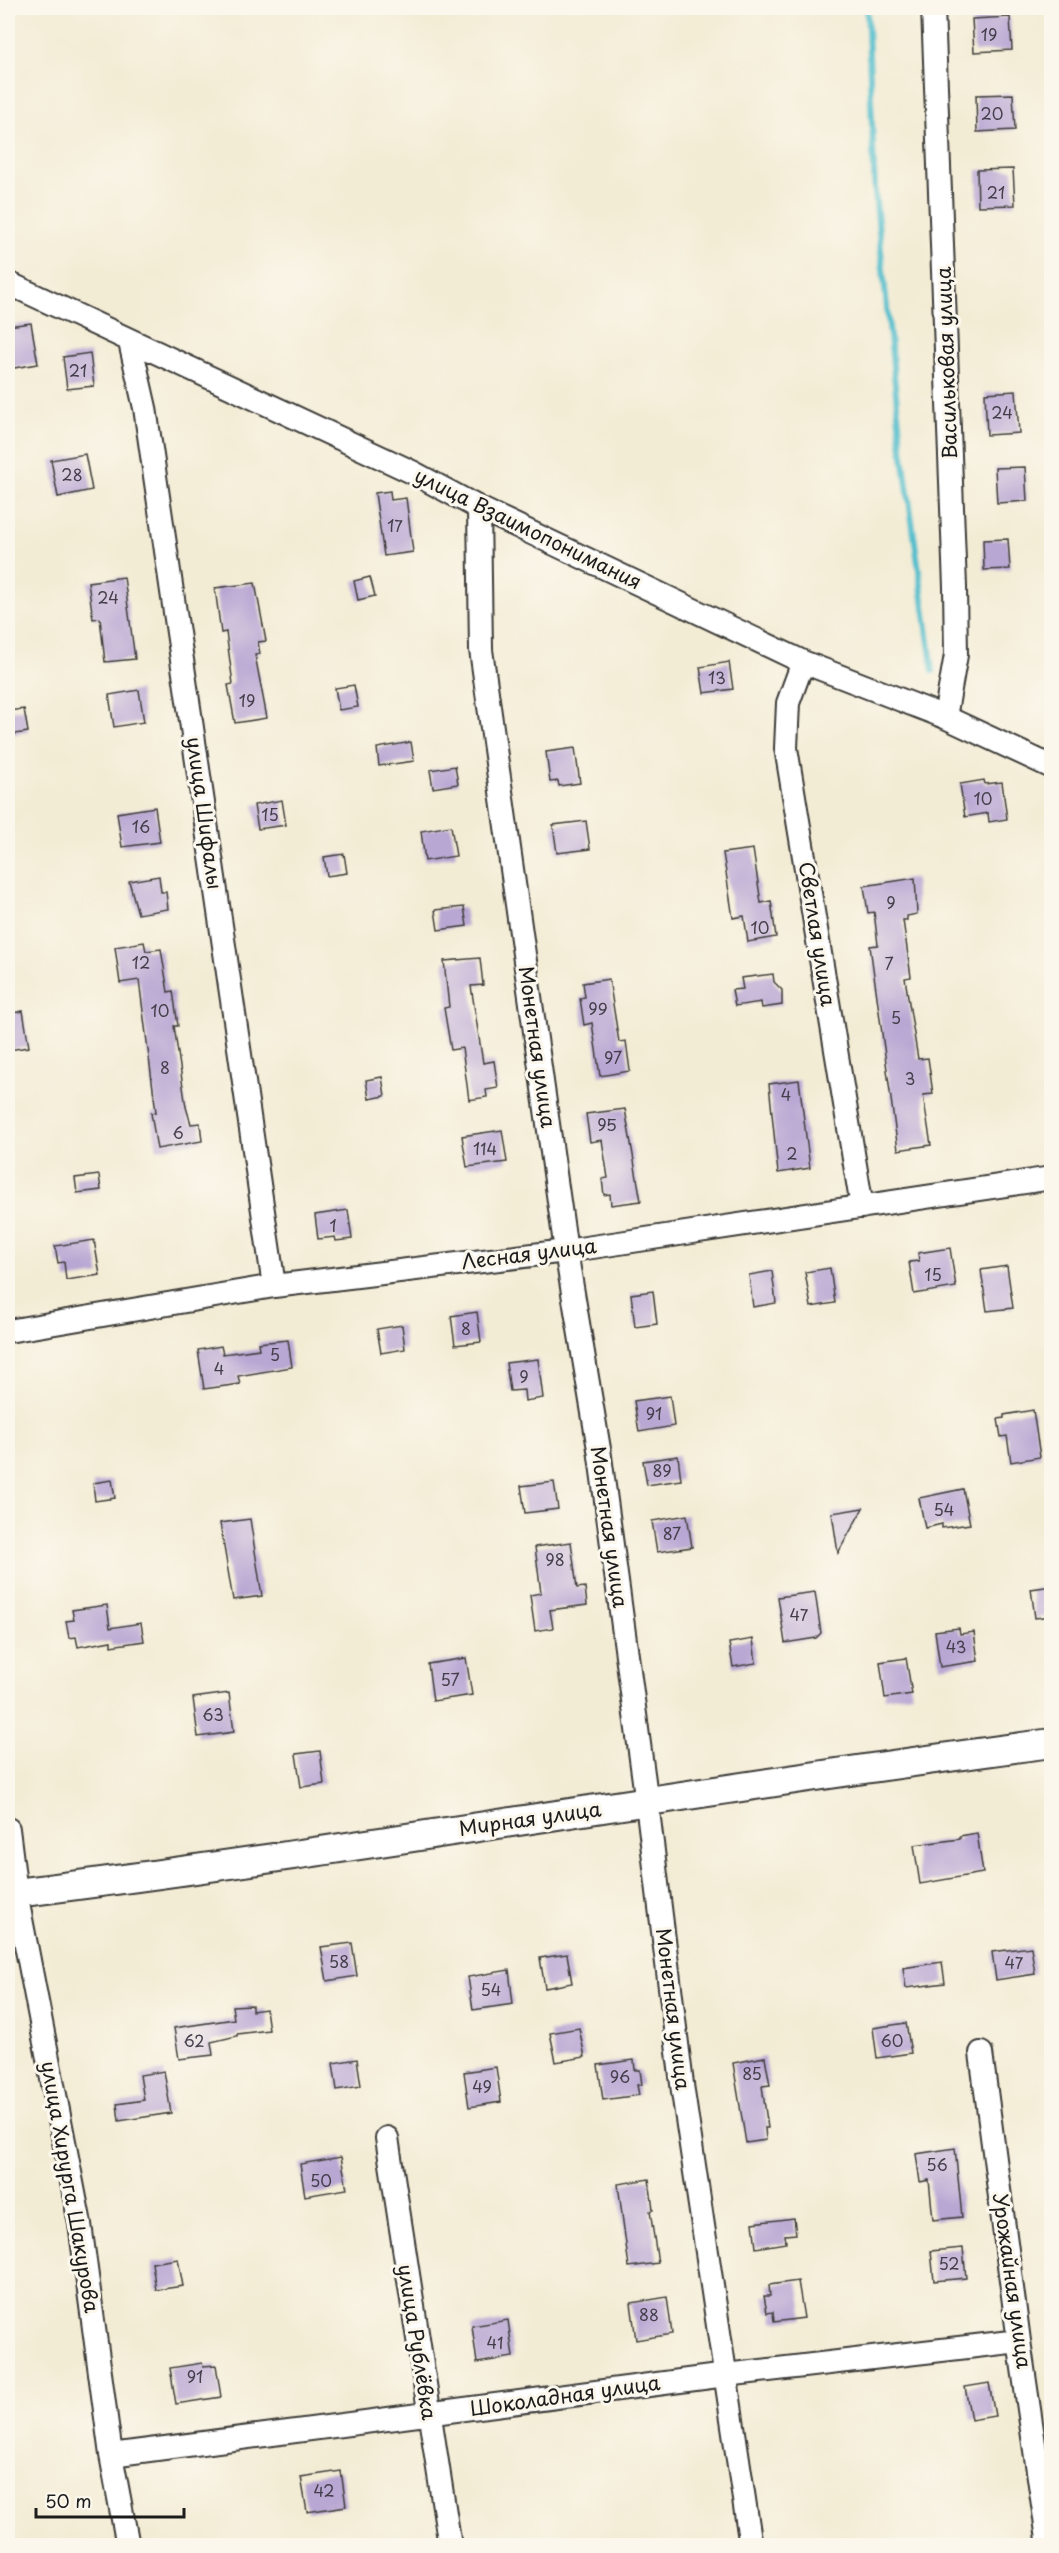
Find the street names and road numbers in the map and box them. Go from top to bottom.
street label: Васильковая улица [928,266,964,460]
street label: улица Взаимопонимания [410,460,647,596]
street label: улица Шифалы [179,735,231,891]
street label: Светлая улица [792,860,844,1009]
street label: Монетная улица [512,964,564,1130]
street label: Лесная улица [460,1230,599,1276]
street label: Монетная улица [584,1444,636,1610]
street label: Мирная улица [457,1793,603,1843]
street label: Монетная улица [649,1926,699,2092]
street label: улица Хирурга Шакурова [34,2059,108,2316]
street label: Урожайная улица [986,2191,1040,2371]
street label: улица Рублёвка [391,2262,445,2422]
street label: Шоколадная улица [468,2367,662,2423]

